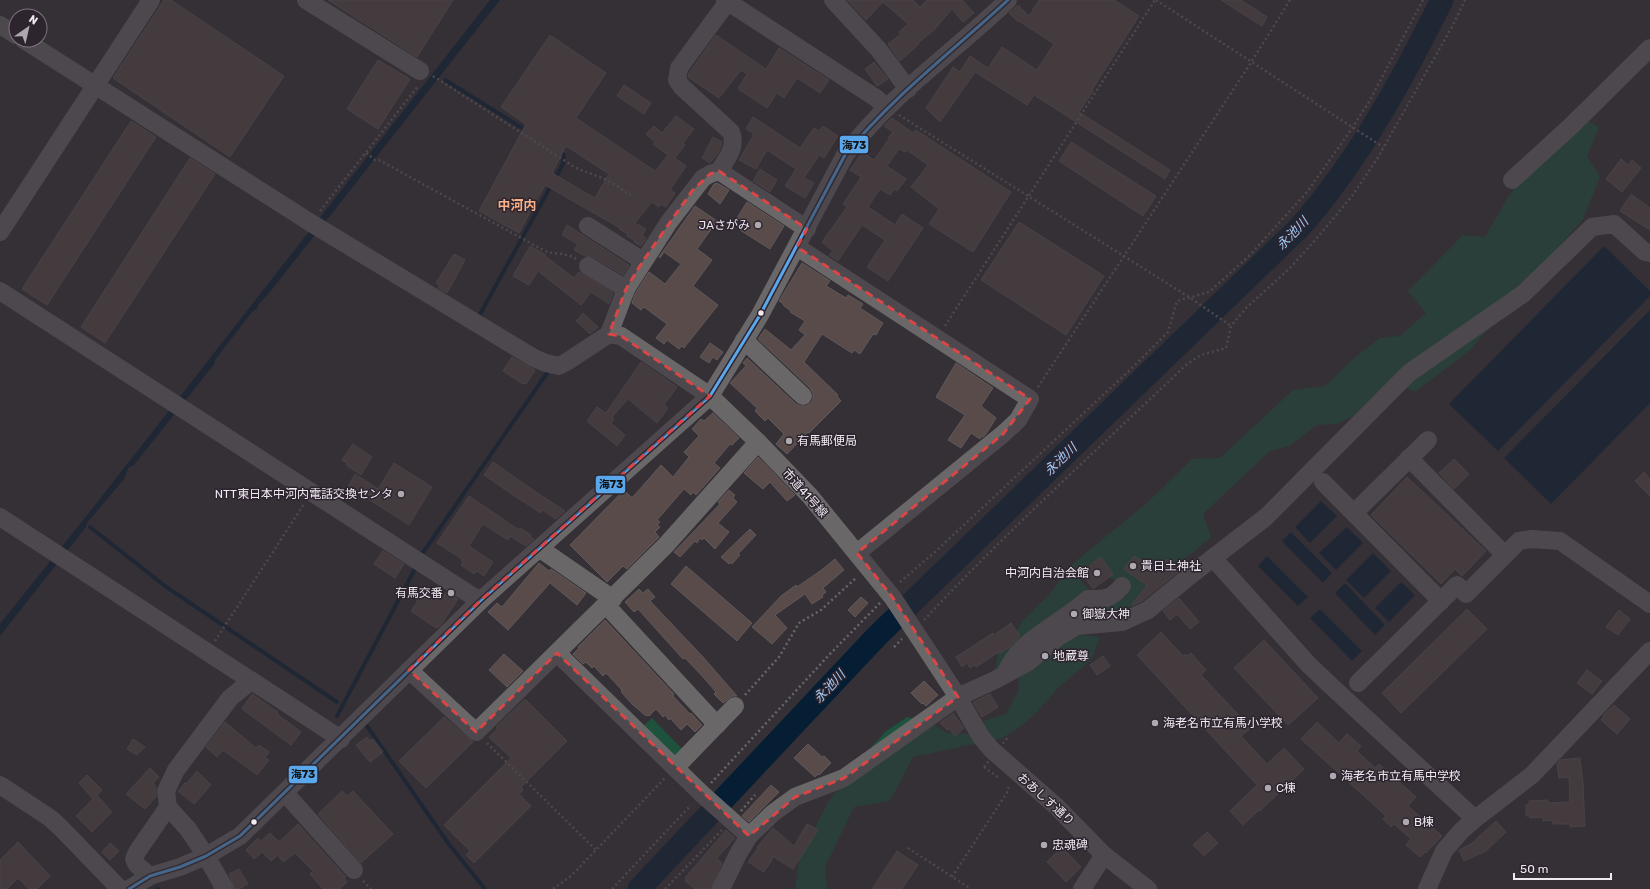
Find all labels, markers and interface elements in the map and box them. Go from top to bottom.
north arrow [8,8,48,48]
text: N [26,13,40,28]
line badge: 海73 [839,135,869,154]
text: 海73 [842,139,866,152]
district label: 中河内 [497,198,537,213]
water label: 永池川 [1273,213,1313,253]
place label: JAさがみ [699,218,750,232]
marker: JAさがみ [753,220,763,230]
unlabelled marker [756,308,766,318]
place label: 有馬郵便局 [797,434,857,448]
marker: 有馬郵便局 [784,436,794,446]
water label: 永池川 [1041,439,1081,478]
street label: 市道41号線 [780,466,830,520]
line badge: 海73 [595,475,626,494]
text: 海73 [599,478,623,491]
place label: NTT東日本中河内電話交換センタ [215,487,393,501]
marker: NTT東日本中河内電話交換センタ [396,489,406,499]
place label: 貴日土神社 [1141,559,1201,573]
marker: 貴日土神社 [1128,561,1138,571]
place label: 中河内自治会館 [1005,566,1089,580]
marker: 中河内自治会館 [1092,568,1102,578]
place label: 有馬交番 [395,586,443,600]
marker: 有馬交番 [446,588,456,598]
place label: 御嶽大神 [1082,607,1130,621]
marker: 御嶽大神 [1069,609,1079,619]
place label: 地蔵尊 [1053,649,1089,663]
marker: 地蔵尊 [1040,651,1050,661]
water label: 永池川 [811,666,850,706]
place label: 海老名市立有馬小学校 [1163,716,1283,730]
marker: 海老名市立有馬小学校 [1150,718,1160,728]
line badge: 海73 [288,765,318,784]
text: 海73 [291,768,315,781]
place label: 海老名市立有馬中学校 [1341,769,1461,783]
street label: おあしす通り [1015,770,1077,828]
marker: 海老名市立有馬中学校 [1328,771,1338,781]
place label: C棟 [1276,781,1296,795]
marker: C棟 [1263,783,1273,793]
place label: B棟 [1414,815,1434,829]
unlabelled marker [249,817,259,827]
marker: B棟 [1401,817,1411,827]
place label: 忠魂碑 [1052,838,1088,852]
marker: 忠魂碑 [1039,840,1049,850]
scale bar [1514,855,1611,881]
text: 50 m [1520,862,1548,876]

